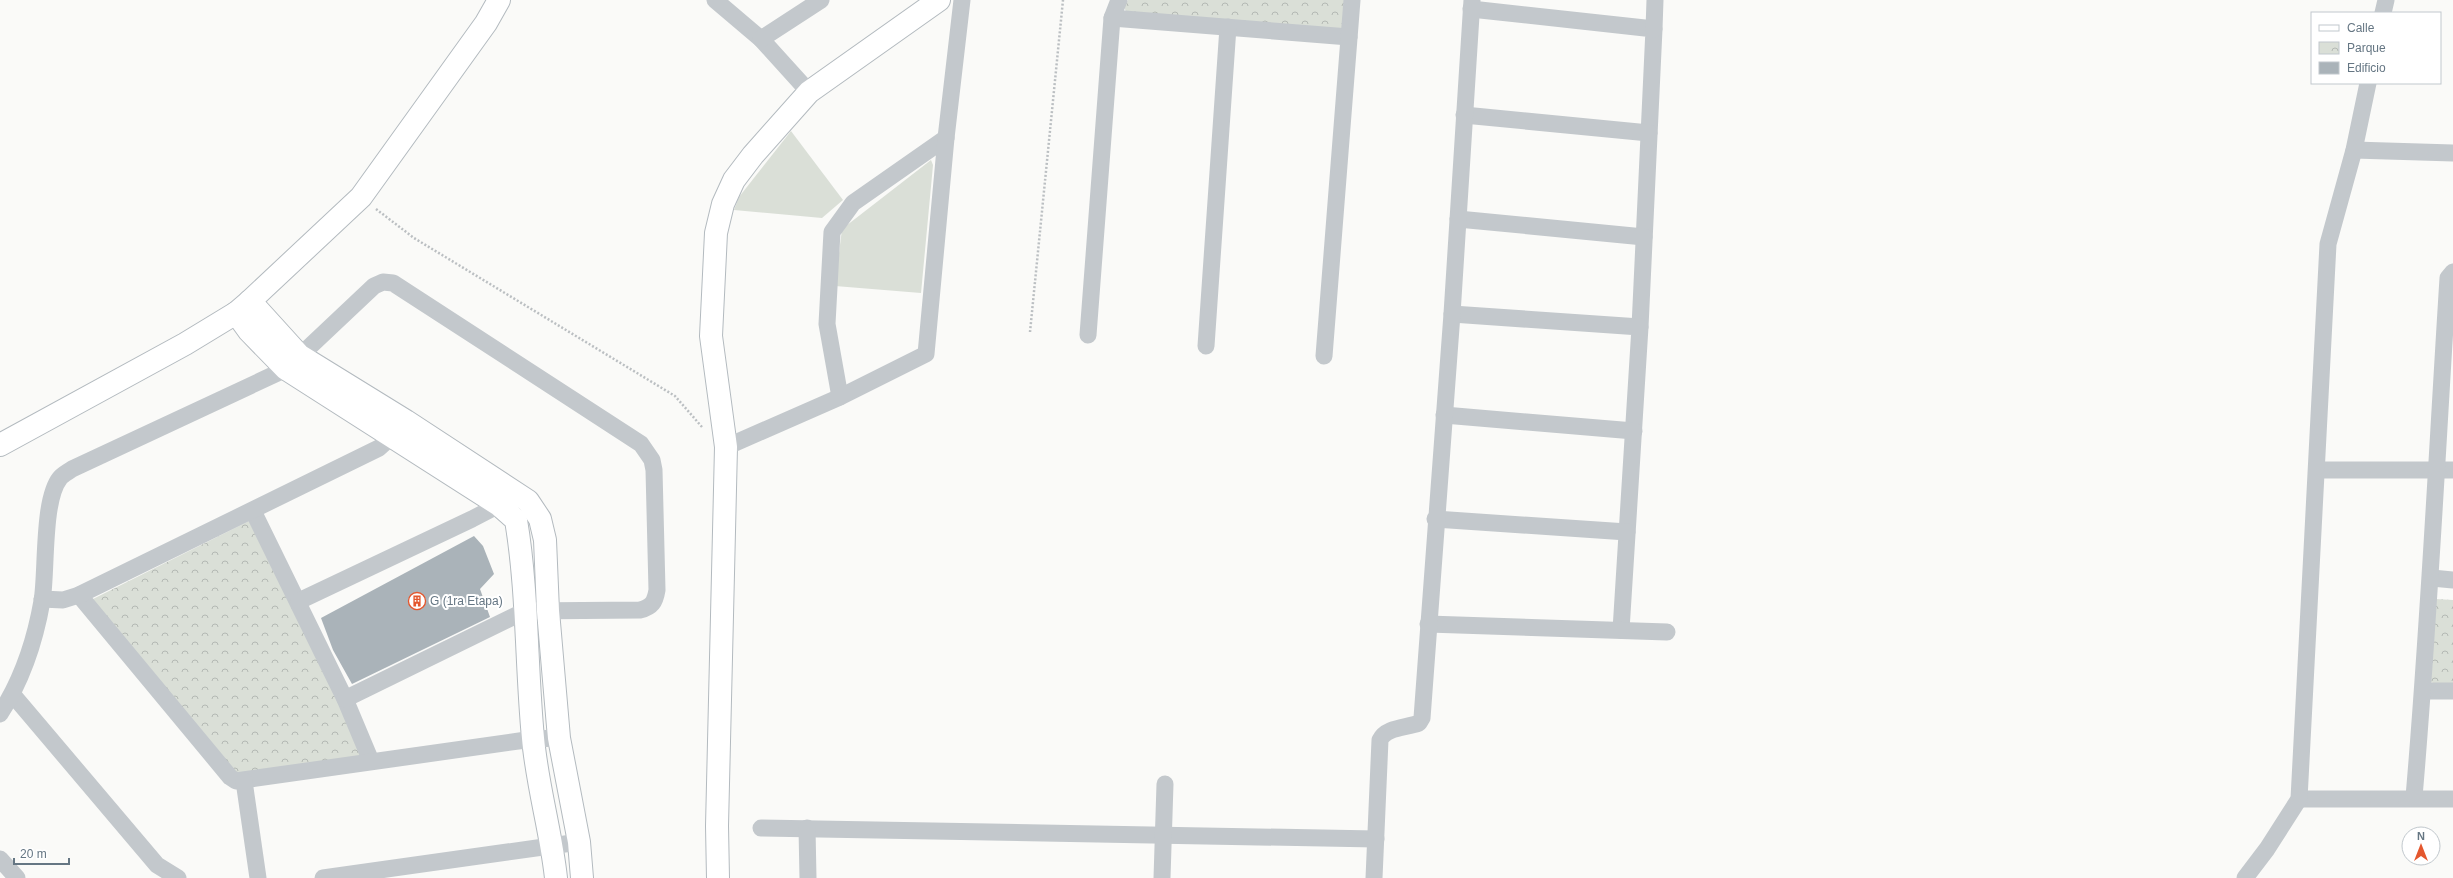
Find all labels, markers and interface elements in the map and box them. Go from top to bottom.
legend [2311,12,2441,84]
text: Calle [2347,21,2375,35]
text: Parque [2347,41,2386,55]
text: Edificio [2347,61,2386,75]
building icon: G (1ra Etapa) [407,591,427,611]
place label: G (1ra Etapa) [430,594,503,608]
north arrow [2401,826,2441,866]
text: N [2417,830,2425,842]
scale bar [14,840,69,866]
text: 20 m [20,847,47,861]

